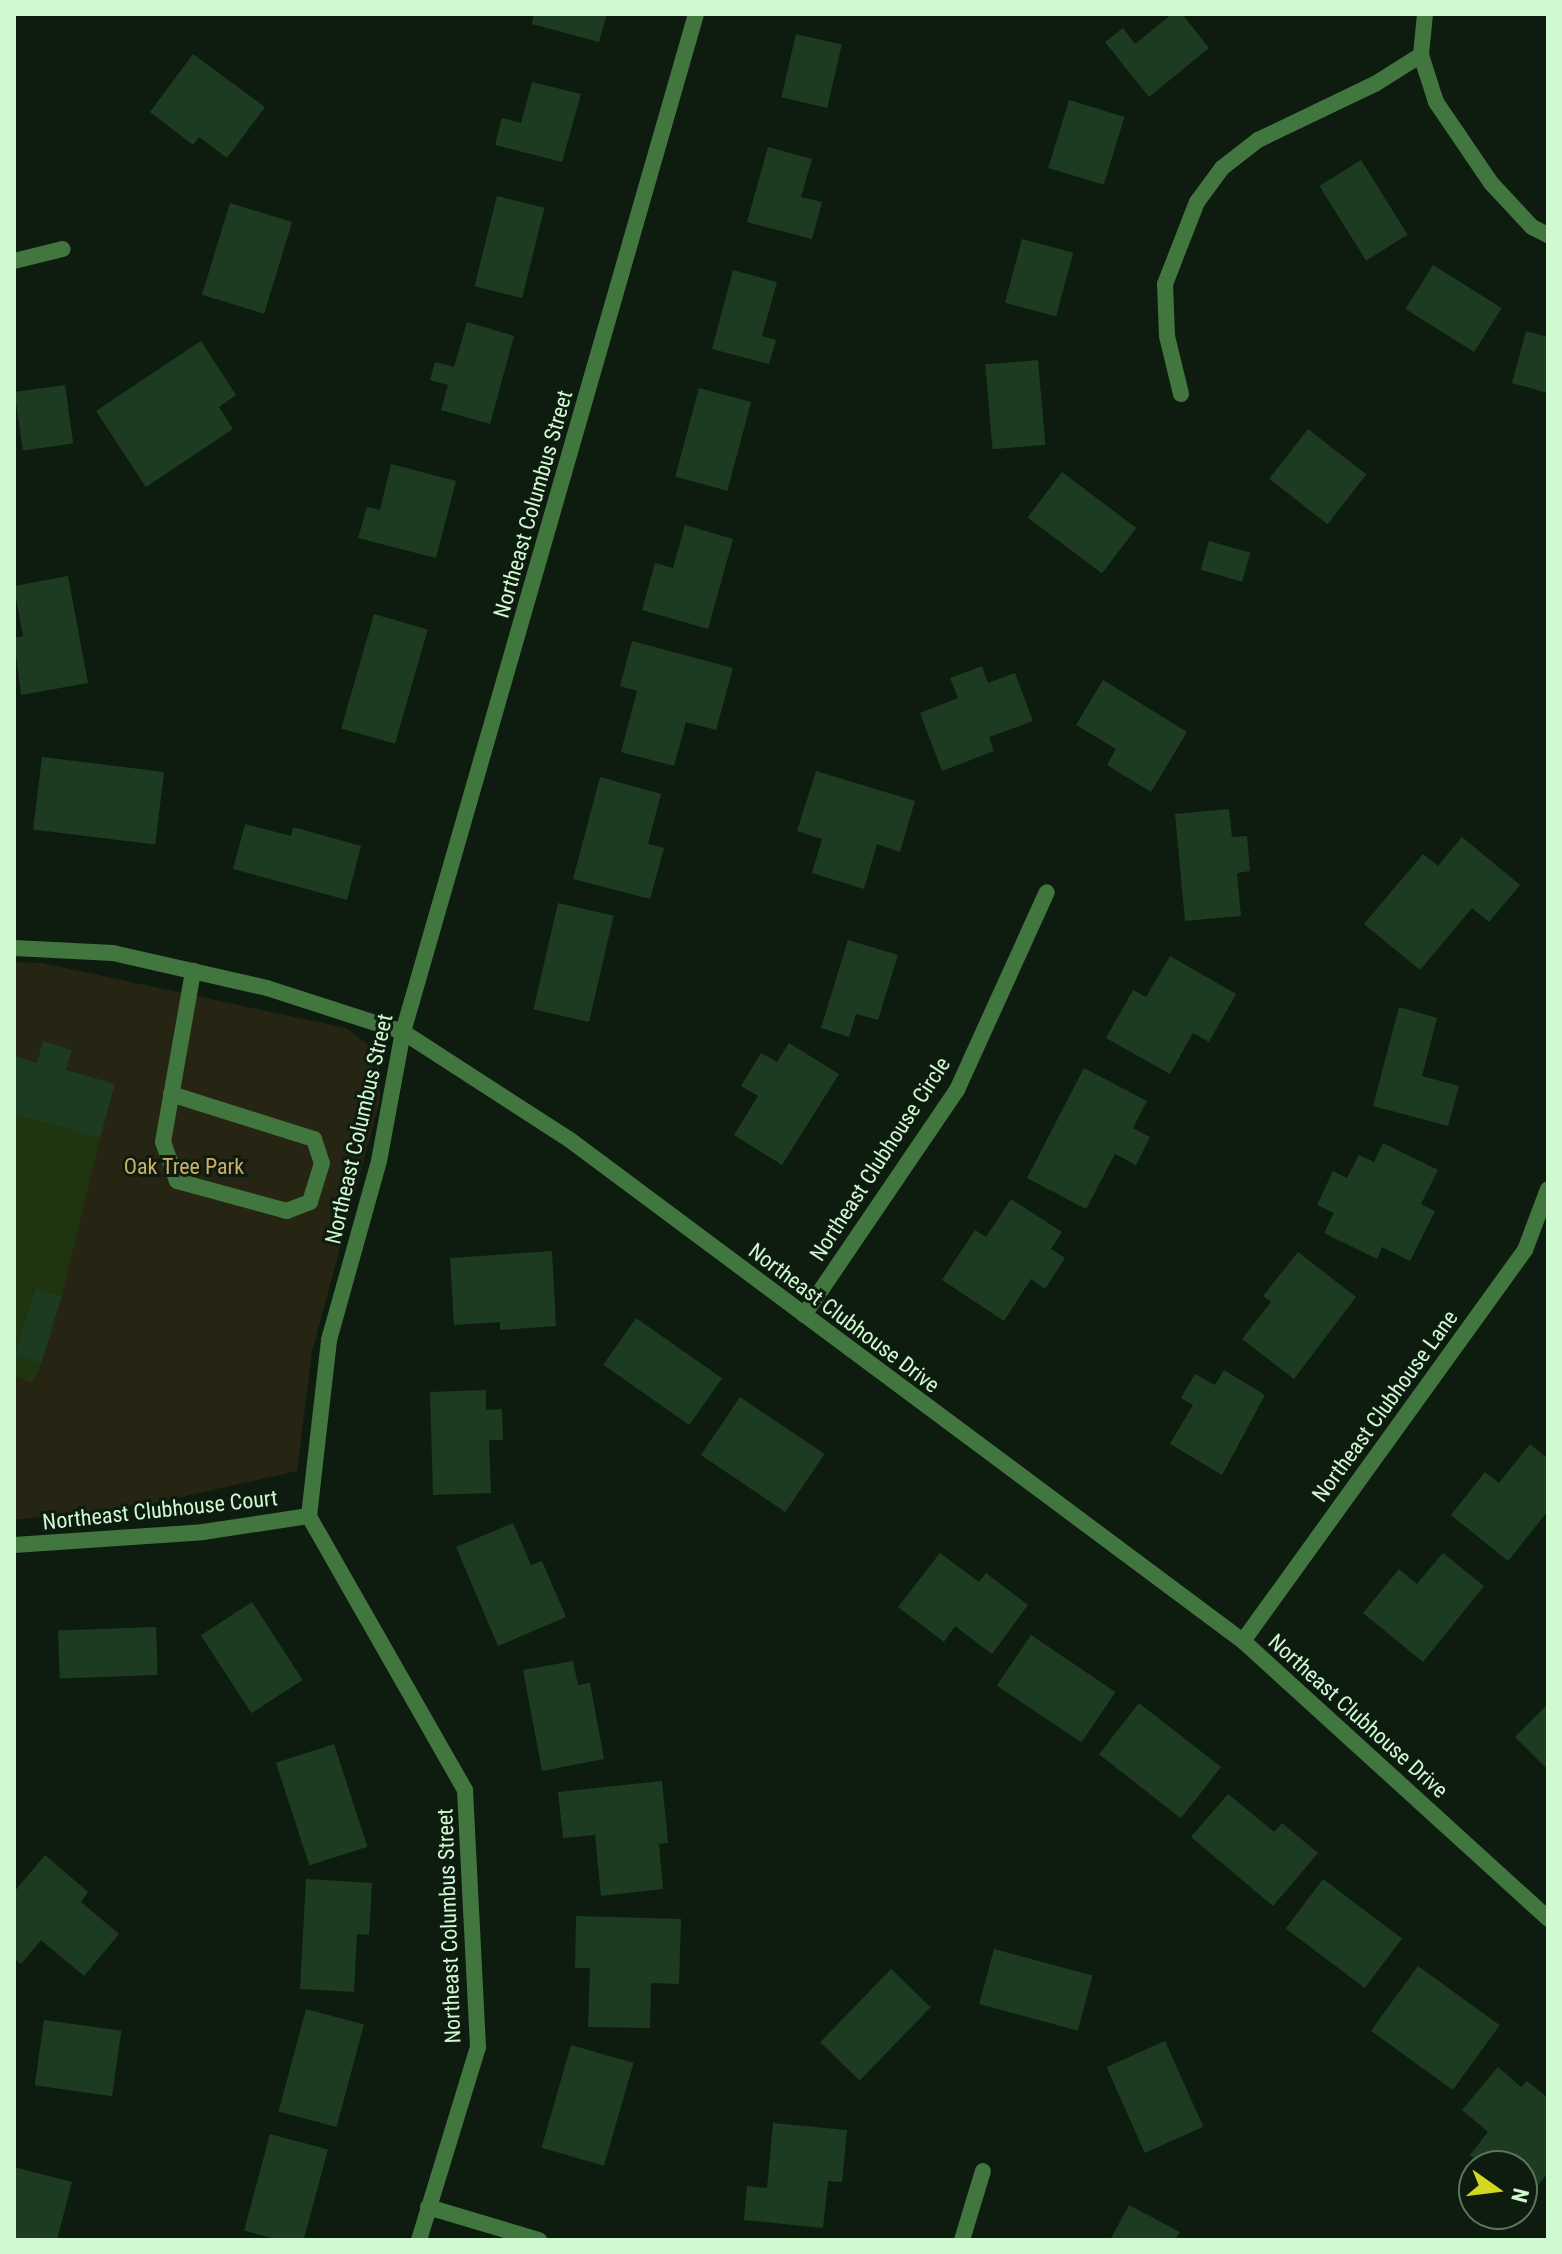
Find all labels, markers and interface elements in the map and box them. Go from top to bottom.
street label: Northeast Columbus Street [488,387,578,621]
street label: Northeast Columbus Street [320,1011,398,1247]
street label: Northeast Clubhouse Circle [804,1052,956,1266]
park label: Oak Tree Park [124,1154,244,1180]
street label: Northeast Clubhouse Drive [743,1238,945,1398]
street label: Northeast Clubhouse Lane [1307,1305,1463,1507]
street label: Northeast Clubhouse Court [41,1485,279,1535]
street label: Northeast Clubhouse Drive [1263,1629,1453,1803]
street label: Northeast Columbus Street [432,1808,466,2044]
north arrow [1458,2150,1538,2230]
text: N [1506,2186,1534,2205]

